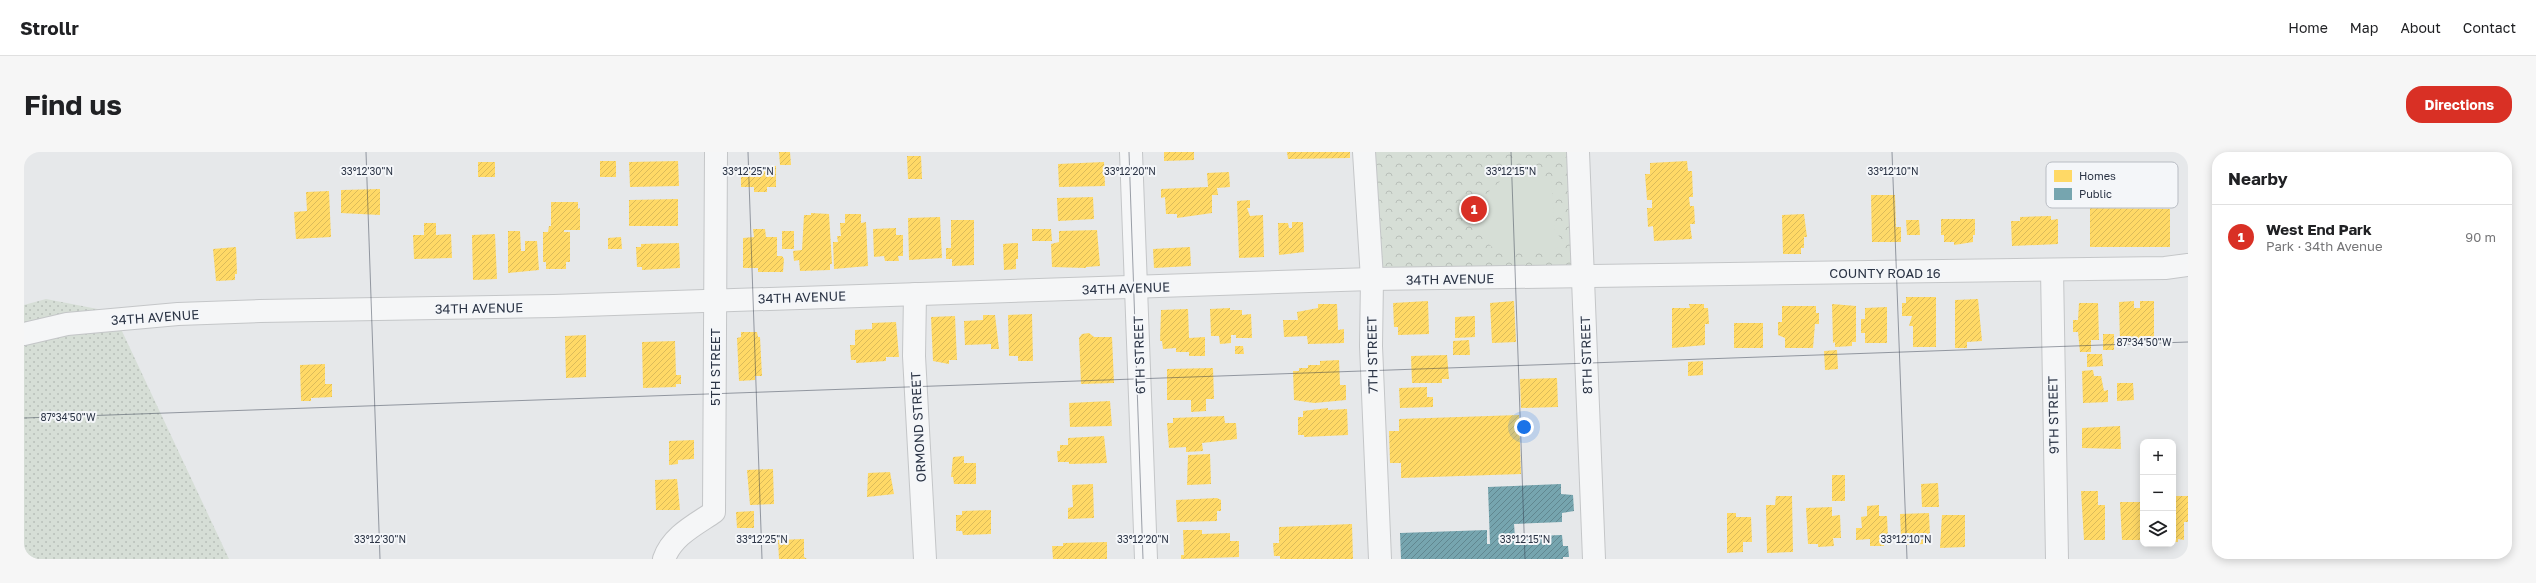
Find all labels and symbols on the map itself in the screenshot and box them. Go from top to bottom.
legend [2046,162,2178,208]
text: 33°12'30"N [341,165,393,177]
text: 33°12'25"N [722,165,774,177]
text: 33°12'20"N [1104,165,1156,177]
text: 33°12'15"N [1486,165,1536,177]
text: 33°12'10"N [1868,165,1919,177]
text: Homes [2079,169,2116,182]
text: Public [2079,187,2112,200]
pin: 1 [1461,194,1487,224]
street label: COUNTY ROAD 16 [1829,265,1941,281]
street label: 34TH AVENUE [1406,270,1494,288]
street label: 34TH AVENUE [1082,278,1170,298]
street label: 34TH AVENUE [758,287,846,307]
street label: 34TH AVENUE [435,299,523,317]
street label: 34TH AVENUE [110,306,200,328]
street label: 6TH STREET [1130,316,1148,394]
street label: 7TH STREET [1363,316,1381,394]
street label: 8TH STREET [1577,316,1595,394]
street label: 5TH STREET [707,328,723,406]
text: 87°34'50"W [2116,336,2172,348]
street label: ORMOND STREET [907,371,929,483]
street label: 9TH STREET [2044,376,2062,454]
text: 87°34'50"W [40,411,96,423]
your location [1514,417,1534,437]
text: 33°12'30"N [354,533,406,545]
text: 33°12'25"N [736,533,788,545]
text: 33°12'20"N [1117,533,1169,545]
text: 33°12'15"N [1500,533,1550,545]
text: 33°12'10"N [1881,533,1932,545]

